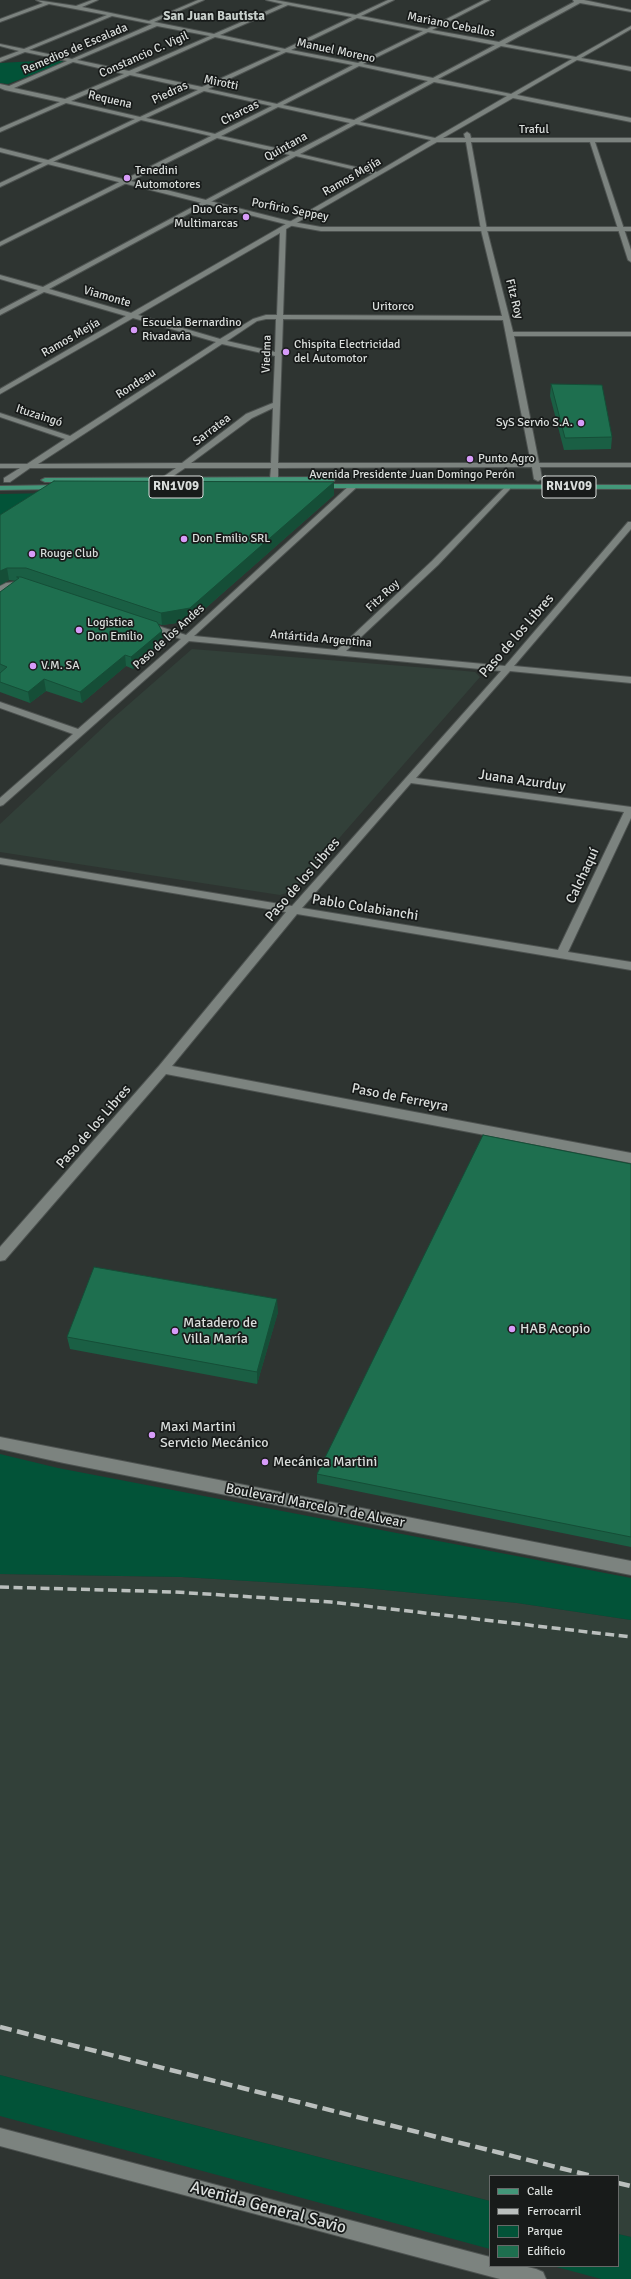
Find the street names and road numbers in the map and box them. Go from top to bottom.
street label: Mariano Ceballos [406,9,496,41]
street label: Remedios de Escalada [20,20,130,78]
street label: Constancio C. Vigil [97,29,191,81]
street label: Manuel Moreno [295,36,377,66]
street label: Mirotti [202,72,240,94]
street label: Piedras [150,78,190,108]
street label: Requena [87,88,133,112]
street label: Charcas [218,97,262,129]
street label: Traful [519,123,549,137]
street label: Quintana [262,129,310,165]
street label: Ramos Mejía [320,154,384,200]
street label: Porfirio Seppey [250,195,330,225]
street label: Fitz Roy [502,278,526,320]
street label: Viamonte [82,283,132,311]
street label: Uritorco [372,300,414,314]
street label: Ramos Mejía [39,315,103,361]
street label: Viedma [259,335,275,373]
street label: Rondeau [113,366,159,402]
street label: Ituzaingó [14,402,64,430]
street label: Sarratea [190,411,234,449]
street label: Avenida Presidente Juan Domingo Perón [309,468,515,482]
road number: RN1V09 [149,476,203,498]
road number: RN1V09 [542,476,596,498]
street label: Fitz Roy [363,577,403,615]
street label: Paso de los Libres [476,591,558,681]
street label: Paso de los Andes [130,601,208,673]
street label: Antártida Argentina [269,627,373,651]
street label: Juana Azurduy [477,767,567,795]
street label: Paso de los Libres [262,835,344,925]
street label: Calchaquí [563,845,603,907]
street label: Pablo Colabianchi [311,891,419,925]
street label: Paso de Ferreyra [350,1080,450,1116]
street label: Paso de los Libres [53,1082,135,1172]
street label: Boulevard Marcelo T. de Alvear [224,1480,406,1532]
street label: Avenida General Savio [188,2177,348,2239]

